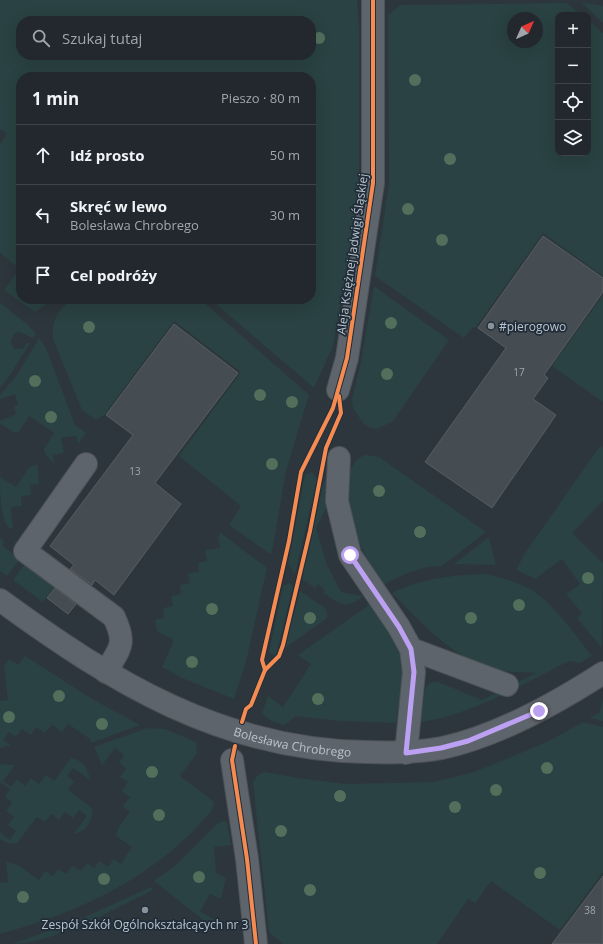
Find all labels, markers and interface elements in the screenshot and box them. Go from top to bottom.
north arrow [507,12,543,48]
map controls [555,12,591,156]
button: + [555,12,591,48]
search box [16,16,316,60]
icon: search [30,27,52,49]
text: Szukaj tutaj [62,28,142,48]
button: − [555,48,591,84]
button: locate [555,84,591,120]
text: 1 min [32,87,79,110]
text: Pieszo · 80 m [221,89,300,107]
button: layers [555,120,591,156]
icon: ahead [32,144,54,166]
text: Idź prosto [70,145,145,165]
text: 50 m [270,146,300,164]
street label: Aleja Księżnej Jadwigi Śląskiej [332,173,372,335]
text: Skręć w lewo [70,196,167,216]
icon: left [32,204,54,226]
text: 30 m [270,206,300,224]
text: Bolesława Chrobrego [70,216,199,234]
icon: arrive [32,264,54,286]
text: Cel podróży [70,265,157,285]
place label: #pierogowo [499,318,566,335]
marker: #pierogowo [486,321,496,331]
house number: 17 [513,365,525,379]
house number: 13 [129,464,141,478]
route start [341,546,359,564]
route end [530,702,548,720]
street label: Bolesława Chrobrego [232,722,352,760]
house number: 38 [584,903,596,917]
marker: Zespół Szkół Ogólnokształcących nr 3 [140,905,150,915]
place label: Zespół Szkół Ogólnokształcących nr 3 [42,916,249,933]

